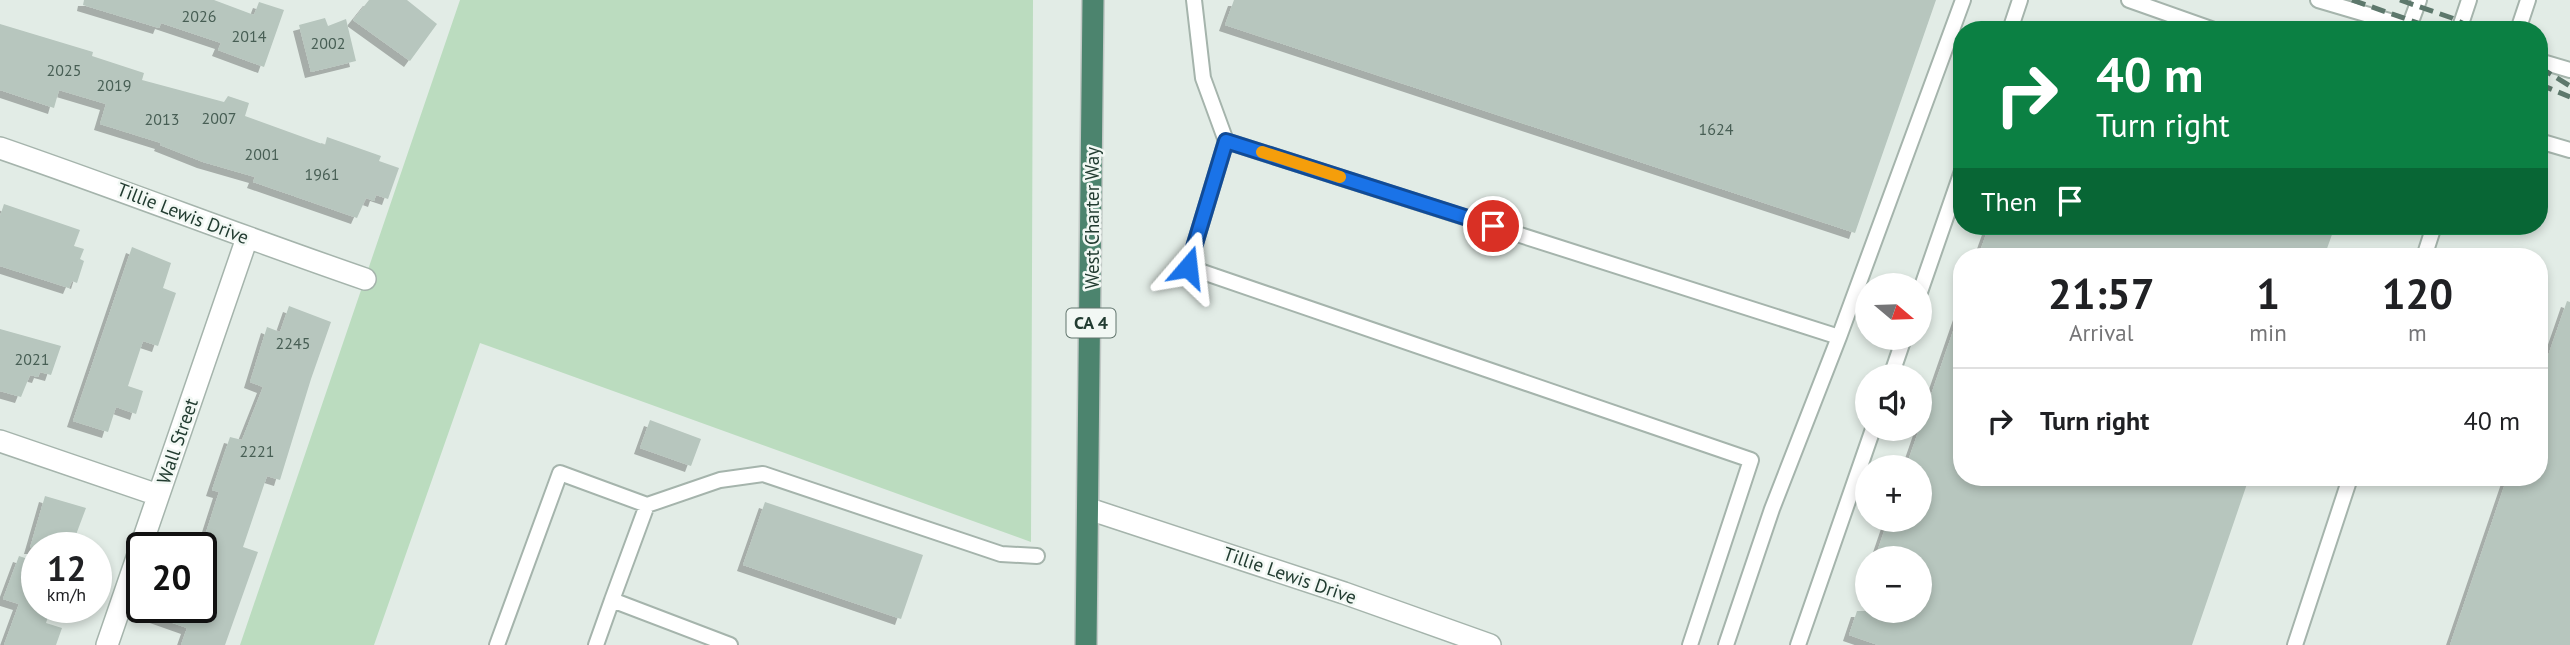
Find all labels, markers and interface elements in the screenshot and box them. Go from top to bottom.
house number: 2026 [182,6,216,26]
house number: 2014 [232,26,267,46]
house number: 2002 [311,33,345,53]
text: 40 m [2096,42,2203,106]
icon: right [1981,49,2072,140]
house number: 2025 [47,60,81,80]
house number: 2019 [97,75,131,95]
text: Turn right [2096,104,2230,146]
house number: 2007 [202,108,236,128]
house number: 2013 [145,109,179,129]
house number: 1624 [1699,119,1734,139]
house number: 2001 [245,144,279,164]
street label: West Charter Way [1080,147,1104,289]
house number: 1961 [305,164,339,184]
street label: Tillie Lewis Drive [114,177,252,249]
icon: arrive [2051,182,2089,220]
text: Then [1981,185,2037,218]
pin [1463,196,1523,256]
icon: arrive [1474,207,1512,245]
position arrow [1151,230,1225,304]
text: 21:57 [2048,266,2154,321]
text: 1 [2256,266,2280,321]
text: 120 [2382,266,2453,321]
north arrow [1855,273,1932,350]
map controls [1855,273,1932,623]
road number: CA 4 [1066,309,1116,338]
text: Arrival [2069,318,2133,347]
text: min [2249,318,2287,347]
text: m [2408,318,2427,347]
house number: 2245 [276,333,310,353]
house number: 2021 [15,349,49,369]
button: sound [1855,364,1932,441]
street label: Wall Street [151,394,203,487]
icon: right [1981,402,2019,440]
text: Turn right [2040,404,2149,437]
text: 40 m [2464,404,2520,437]
house number: 2221 [240,441,274,461]
button: + [1855,455,1932,532]
speed limit sign: 20 [126,532,217,623]
street label: Tillie Lewis Drive [1220,541,1360,609]
text: 12 [47,545,86,591]
button: − [1855,546,1932,623]
text: km/h [47,583,86,606]

